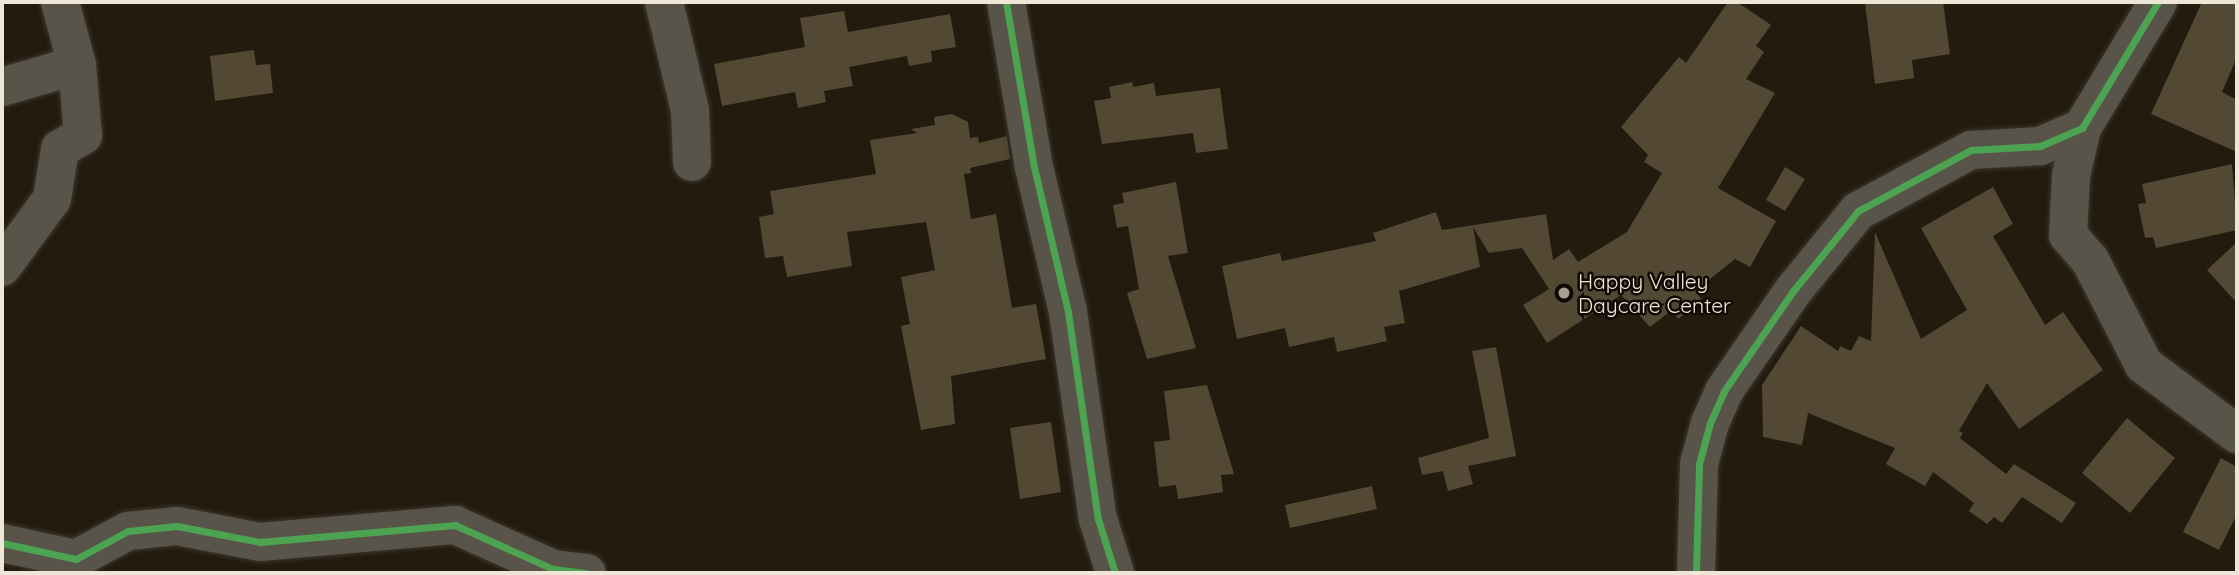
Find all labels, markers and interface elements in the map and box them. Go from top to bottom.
place label: Happy Valley Daycare Center [1578,268,1731,318]
marker: Happy Valley Daycare Center [1556,285,1572,301]

